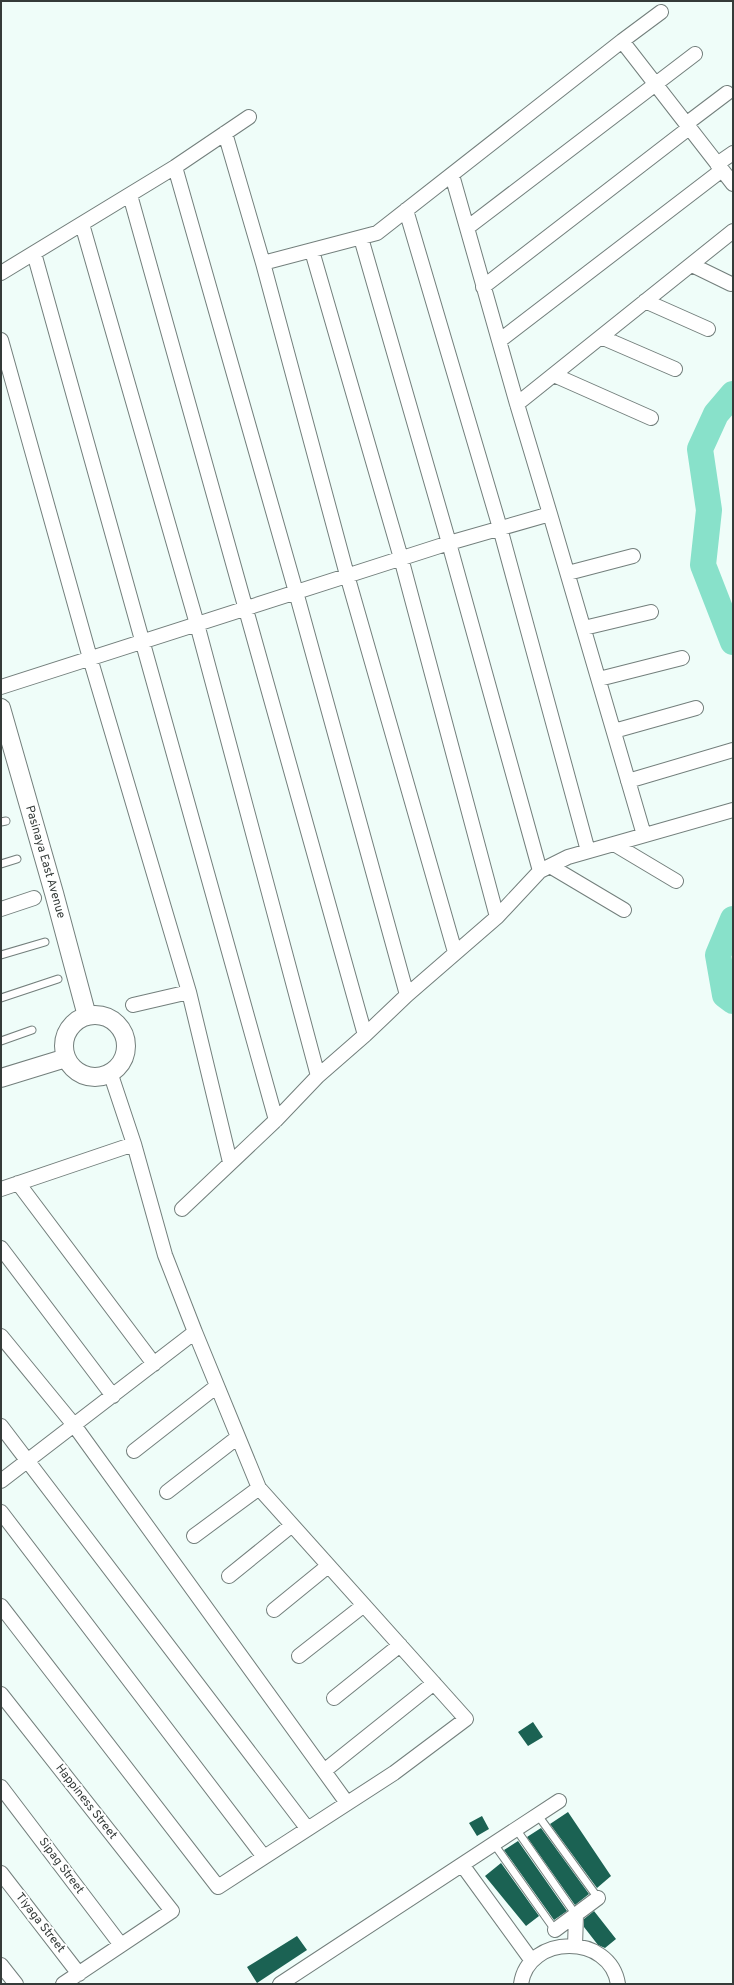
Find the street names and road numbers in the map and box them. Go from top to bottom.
street label: Pasinaya East Avenue [21,804,69,920]
street label: Happiness Street [52,1761,120,1843]
street label: Sipag Street [35,1835,87,1897]
street label: Tiyaga Street [12,1890,68,1956]

